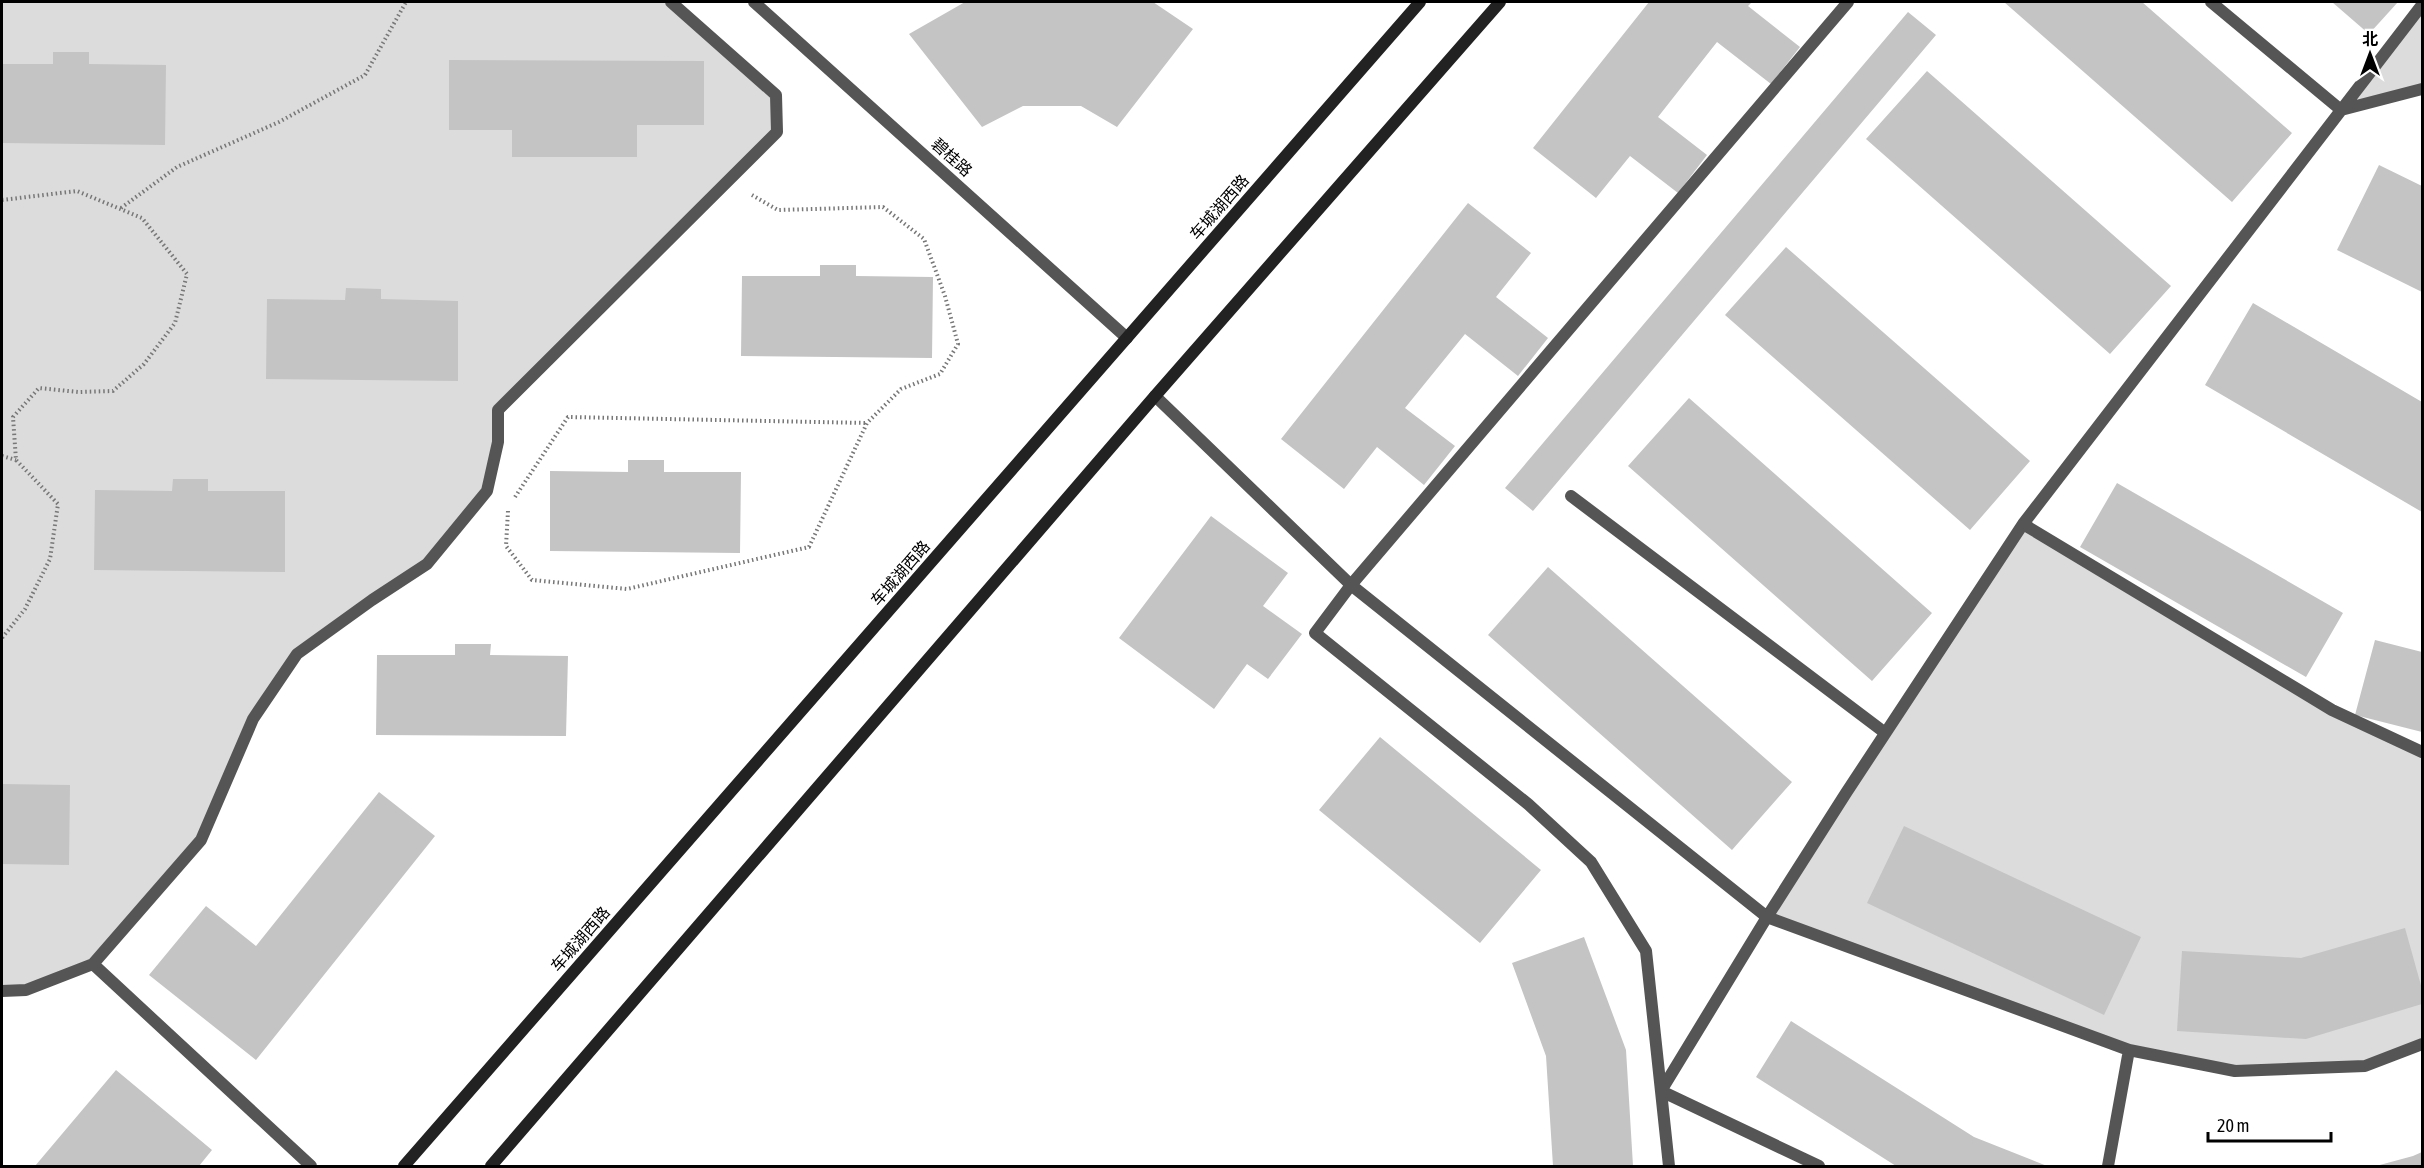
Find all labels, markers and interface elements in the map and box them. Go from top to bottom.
north arrow [2340,24,2400,84]
text: 北 [2362,30,2378,48]
street label: 碧桂路 [928,134,976,180]
street label: 车城湖西路 [1186,171,1252,243]
street label: 车城湖西路 [867,537,933,609]
street label: 车城湖西路 [547,903,613,975]
scale bar [2208,1105,2331,1143]
text: 20 m [2217,1115,2249,1136]

